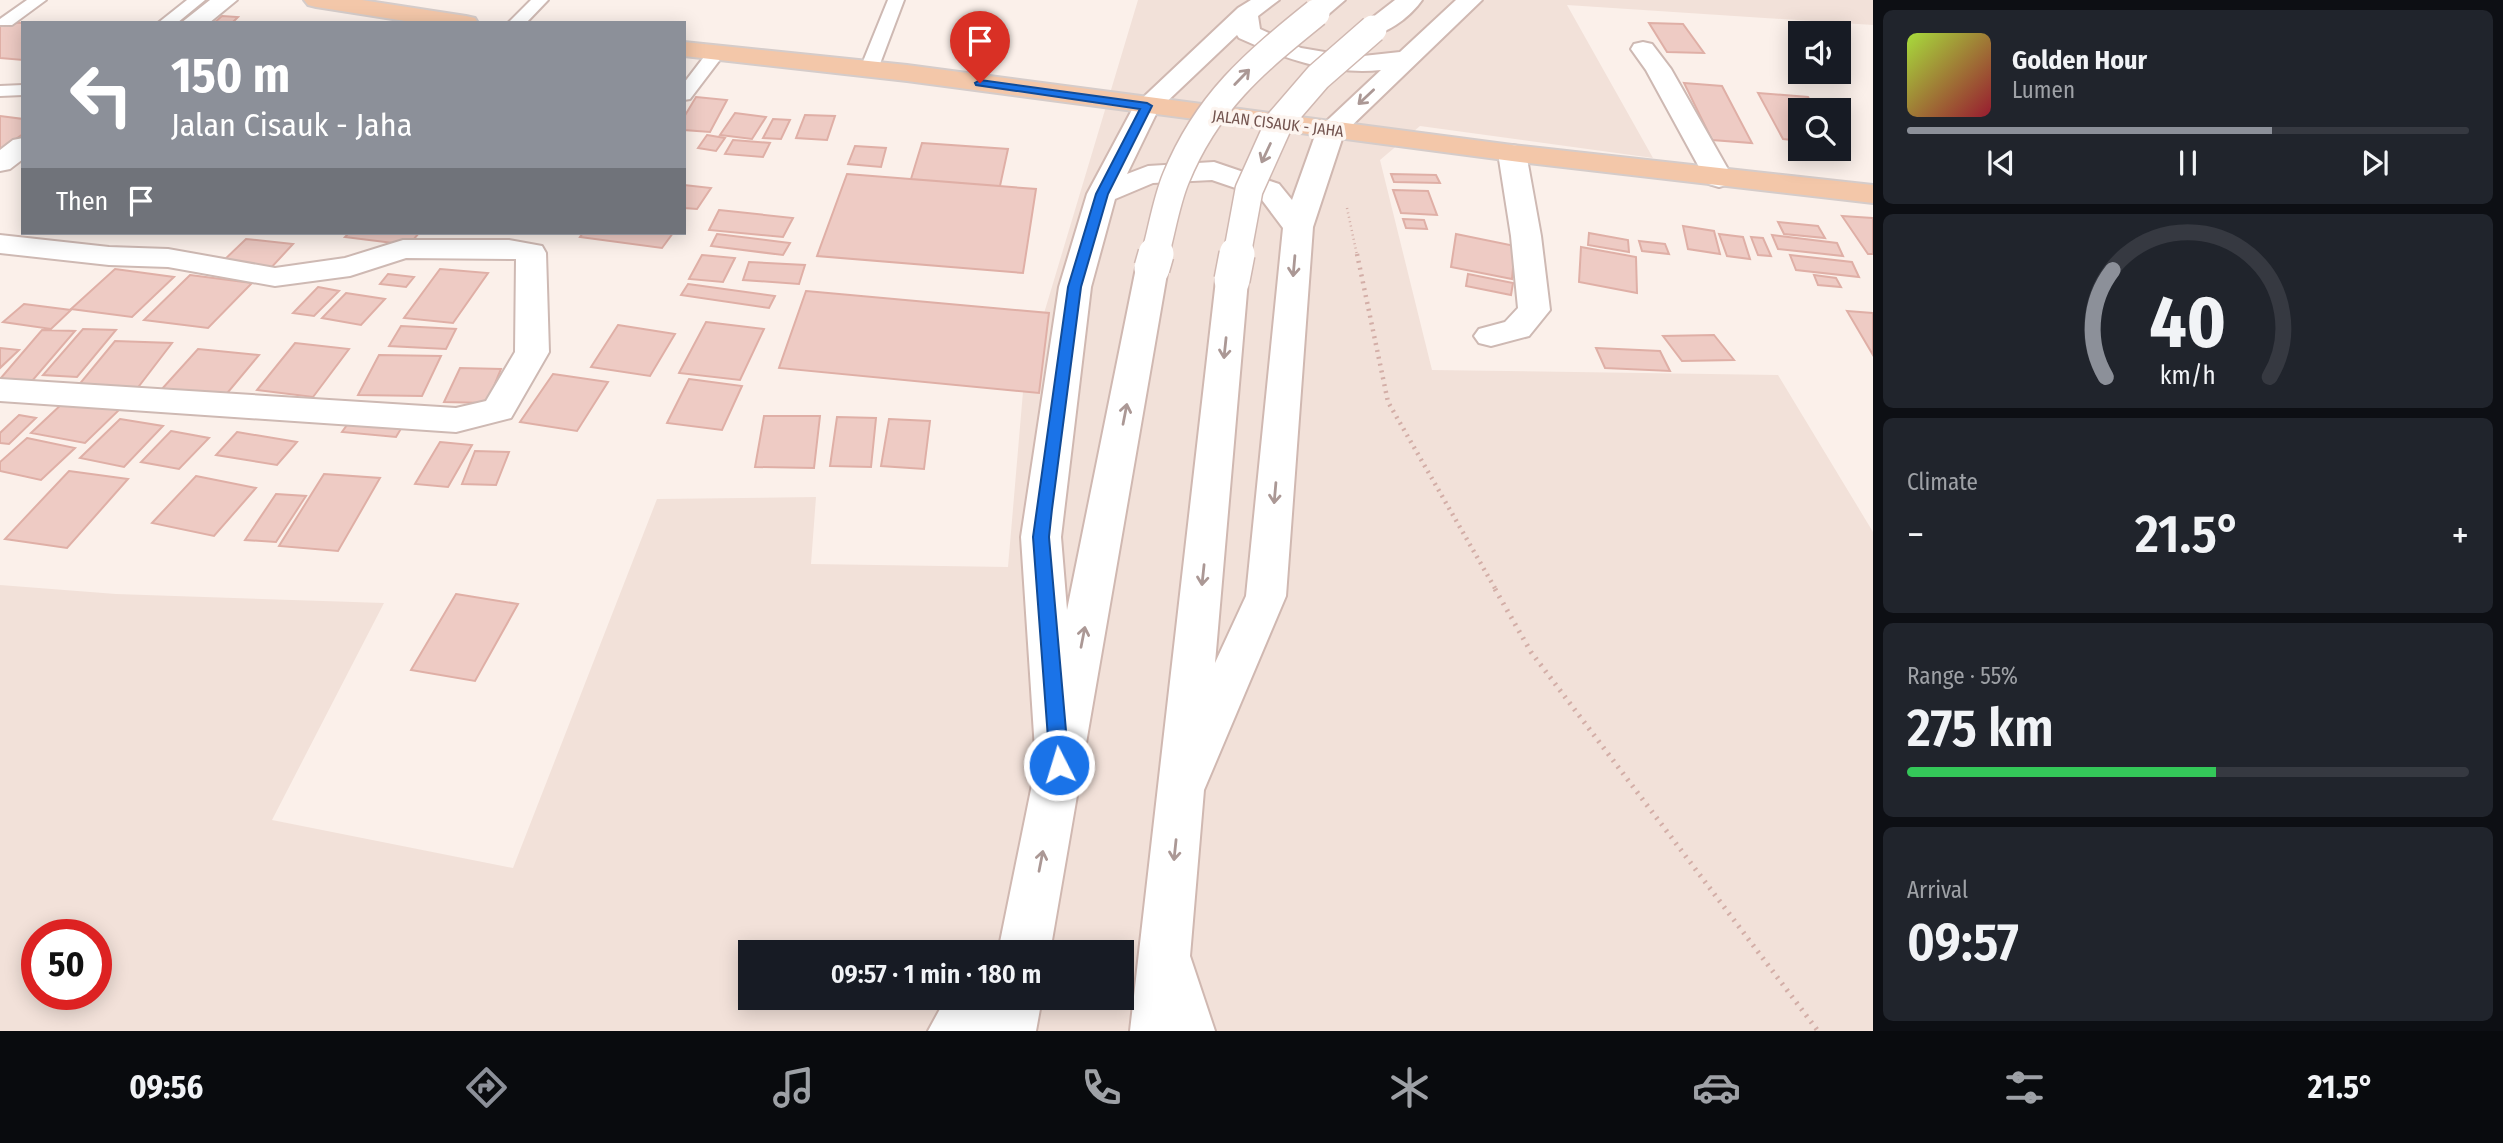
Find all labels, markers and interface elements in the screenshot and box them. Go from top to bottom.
pin [950,11,1010,83]
map controls [1788,21,1851,161]
button: sound [1788,21,1851,84]
icon: arrive [961,22,999,60]
text: Golden Hour [2012,45,2147,76]
text: 150 m [171,46,290,105]
icon: left [56,49,147,140]
one-way arrow [1234,68,1250,86]
text: Lumen [2012,76,2075,104]
one-way arrow [1358,88,1375,105]
button: search [1788,98,1851,161]
text: Jalan Cisauk - Jaha [171,106,412,144]
street label: JALAN CISAUK - JAHA [1211,106,1345,141]
one-way arrow [1259,142,1272,163]
icon: previous [1982,144,2020,182]
icon: pause [2169,144,2207,182]
icon: next [2356,144,2394,182]
icon: arrive [122,182,160,220]
text: Then [56,186,108,217]
one-way arrow [1287,254,1300,277]
text: 40 [2149,280,2227,367]
one-way arrow [1218,336,1231,359]
text: km/h [2160,361,2216,391]
one-way arrow [1118,403,1132,425]
text: Climate [1907,468,1978,496]
one-way arrow [1268,481,1281,504]
text: 21.5° [2135,503,2241,566]
text: − [1907,512,1924,558]
text: + [2452,512,2469,558]
one-way arrow [1196,563,1209,585]
one-way arrow [1077,626,1090,649]
text: Range · 55% [1907,662,2018,690]
text: 275 km [1907,697,2054,760]
position arrow [1022,728,1096,802]
one-way arrow [1169,838,1182,861]
one-way arrow [1035,850,1048,873]
text: Arrival [1907,876,1968,904]
text: 09:57 [1907,911,2019,974]
speed limit sign: 50 [21,919,112,1010]
text: 09:57 · 1 min · 180 m [831,959,1041,990]
icon: directions [462,1063,511,1112]
icon: music [769,1063,818,1112]
icon: phone [1077,1063,1126,1112]
icon: climate [1385,1063,1434,1112]
icon: car [1692,1063,1741,1112]
icon: filters [2000,1063,2049,1112]
text: 09:56 [129,1068,203,1106]
text: 21.5° [2308,1068,2374,1106]

